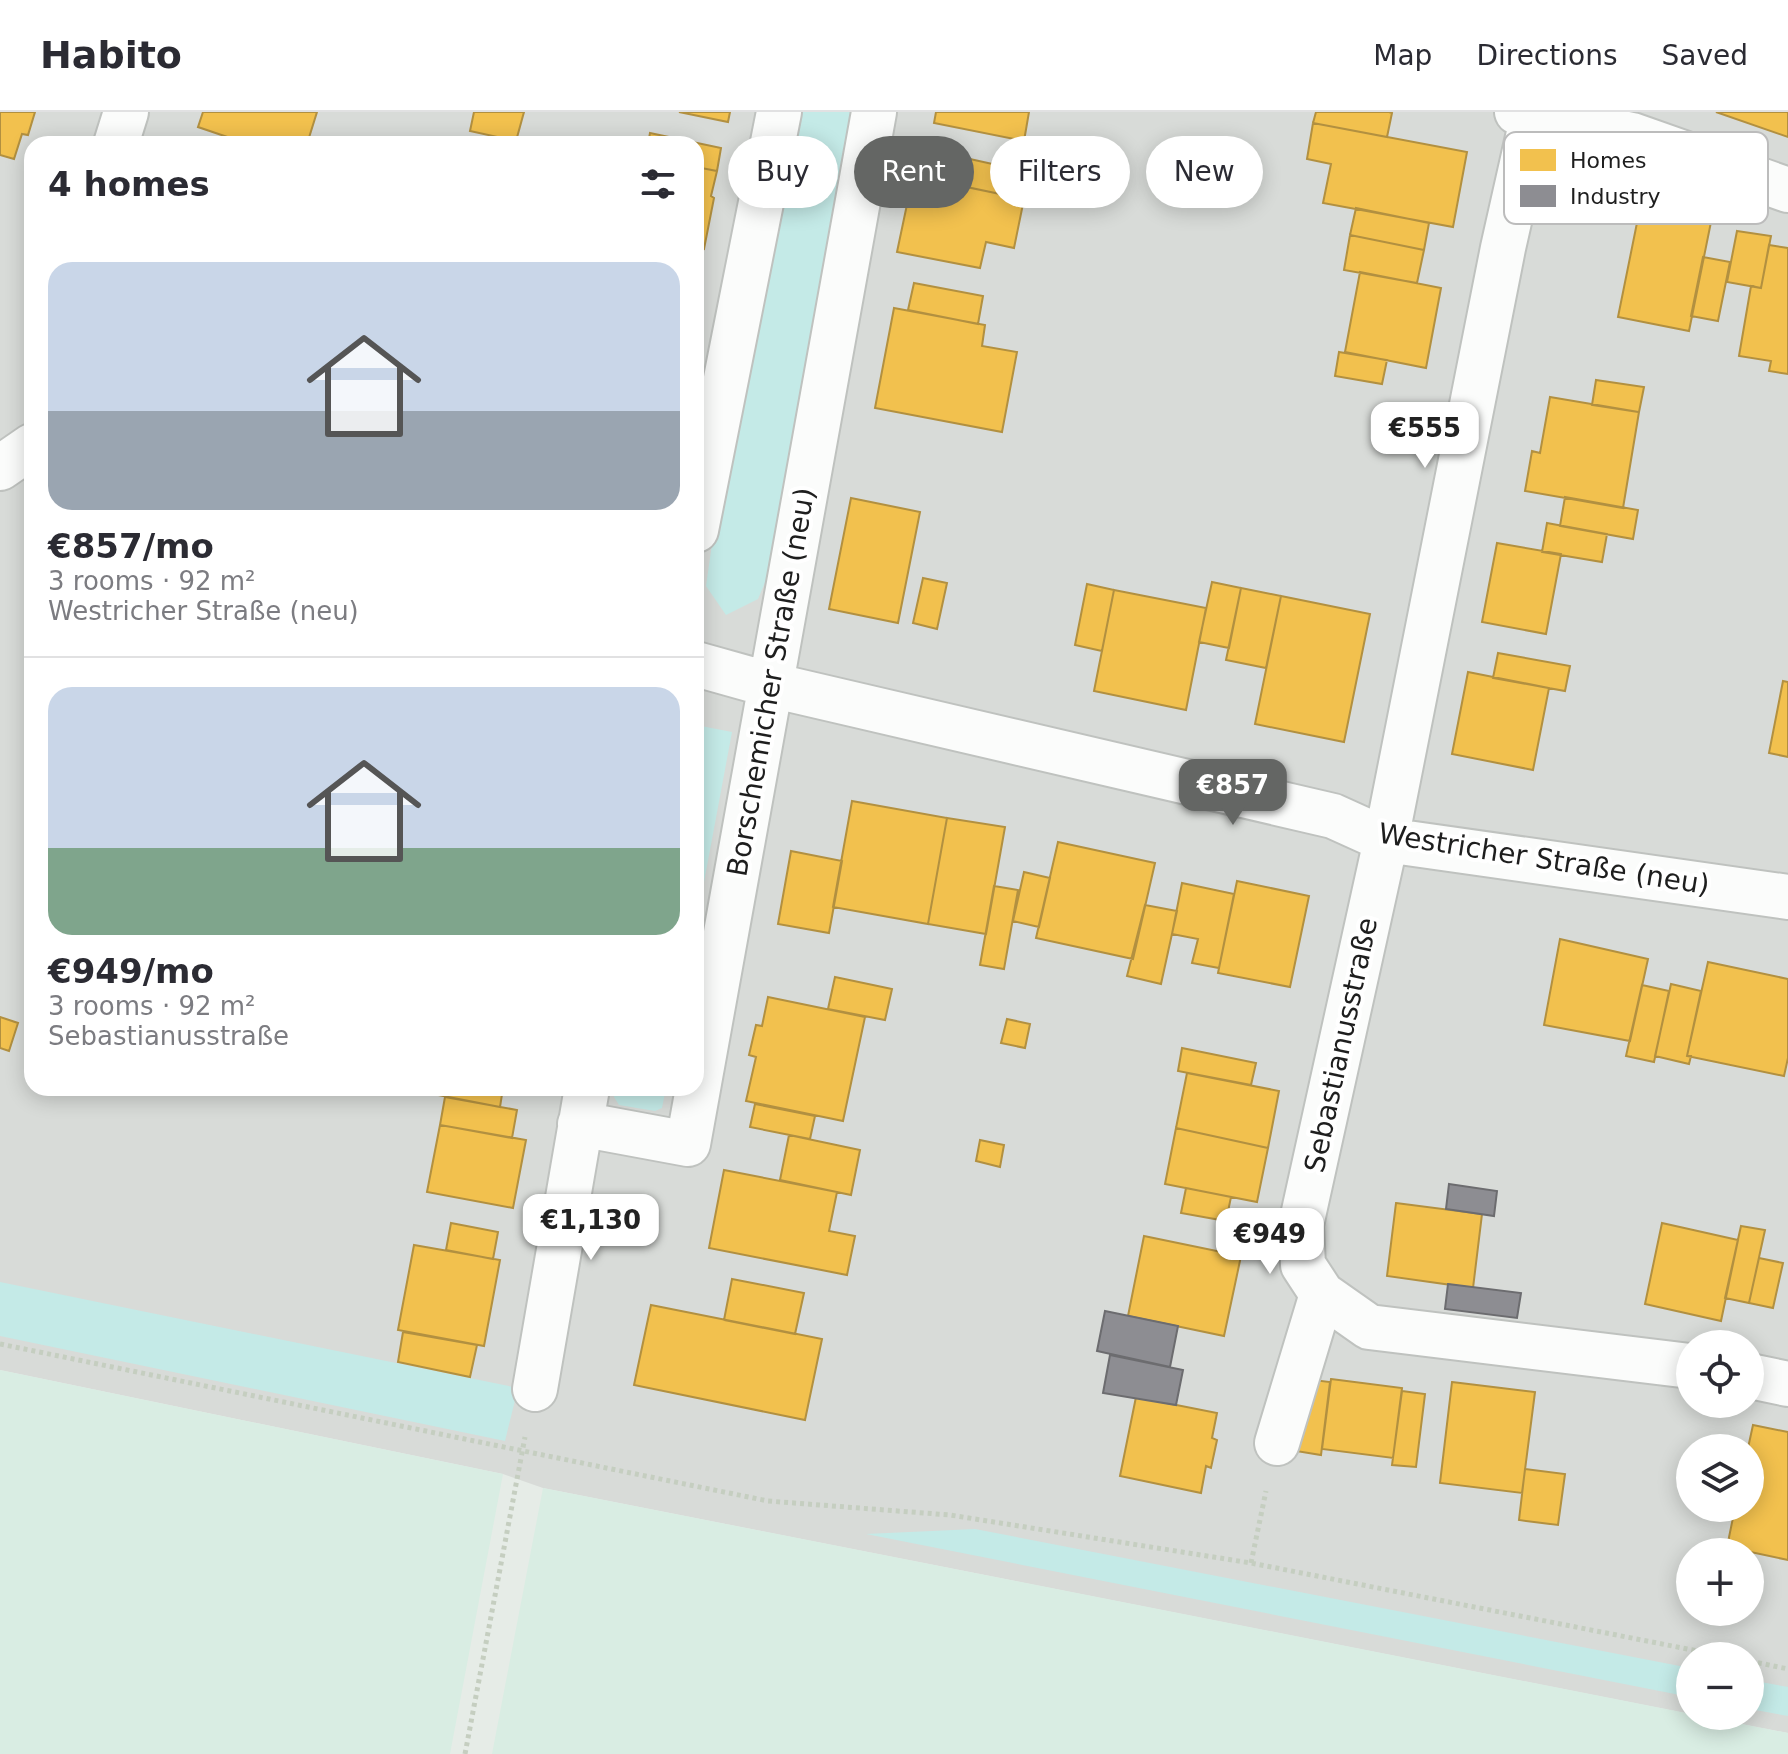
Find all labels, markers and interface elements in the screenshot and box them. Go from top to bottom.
text: Habito [40,33,182,77]
text: Map [1373,39,1432,72]
text: Directions [1476,39,1617,72]
text: Saved [1661,39,1748,72]
legend [1504,132,1768,224]
chip: Buy [728,136,838,208]
chip: Rent [854,136,974,208]
chip: Filters [990,136,1130,208]
chip: New [1146,136,1263,208]
text: Homes [1570,148,1646,173]
icon: filters [636,162,680,206]
text: 4 homes [48,164,210,204]
text: Industry [1570,184,1661,209]
icon: home [292,314,436,458]
pin: €555 [1378,402,1472,470]
text: €555 [1389,413,1461,443]
street label: Borschemicher Straße (neu) [721,485,821,879]
text: €857/mo [48,526,214,566]
text: 3 rooms · 92 m² [48,566,256,596]
text: Westricher Straße (neu) [48,596,359,626]
icon: home [292,739,436,883]
pin: €857 [1186,759,1280,827]
text: €857 [1197,770,1269,800]
street label: Westricher Straße (neu) [1376,817,1712,901]
street label: Sebastianusstraße [1298,915,1384,1175]
text: €949/mo [48,951,214,991]
text: 3 rooms · 92 m² [48,991,256,1021]
text: Sebastianusstraße [48,1021,289,1051]
pin: €1,130 [526,1194,656,1262]
text: €1,130 [541,1205,641,1235]
pin: €949 [1223,1208,1317,1276]
text: €949 [1234,1219,1306,1249]
map controls [1676,1330,1764,1730]
button: locate [1676,1330,1764,1418]
button: layers [1676,1434,1764,1522]
button: + [1676,1538,1764,1626]
button: − [1676,1642,1764,1730]

